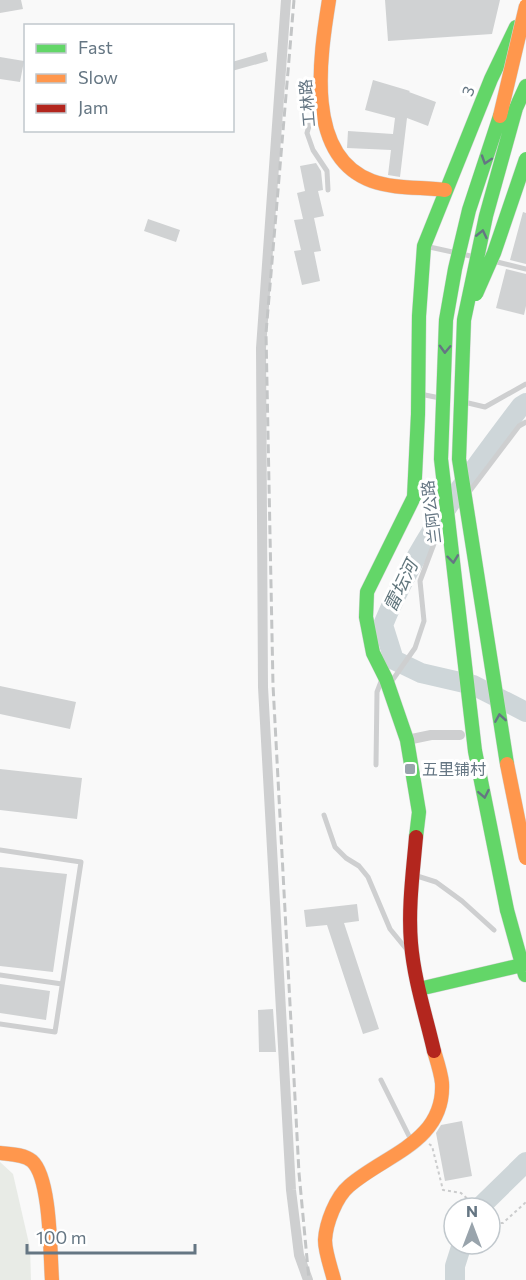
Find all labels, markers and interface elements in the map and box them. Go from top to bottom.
legend [24,24,234,132]
text: Fast [78,36,113,58]
text: Slow [78,66,118,88]
street label: 工林路 [295,78,318,128]
street label: 3 [457,83,478,99]
text: Jam [78,96,108,118]
one-way arrow [480,154,493,165]
one-way arrow [474,230,487,240]
one-way arrow [439,345,452,354]
street label: 兰阿公路 [417,479,444,545]
water label: 雷坛河 [378,554,423,615]
one-way arrow [446,555,459,564]
one-way arrow [494,713,506,722]
place label: 五里铺村 [422,759,486,778]
marker: 五里铺村 [403,762,417,776]
one-way arrow [477,789,490,799]
north arrow [442,1196,502,1256]
text: N [466,1201,478,1220]
scale bar [27,1217,195,1255]
text: 100 m [36,1226,86,1248]

